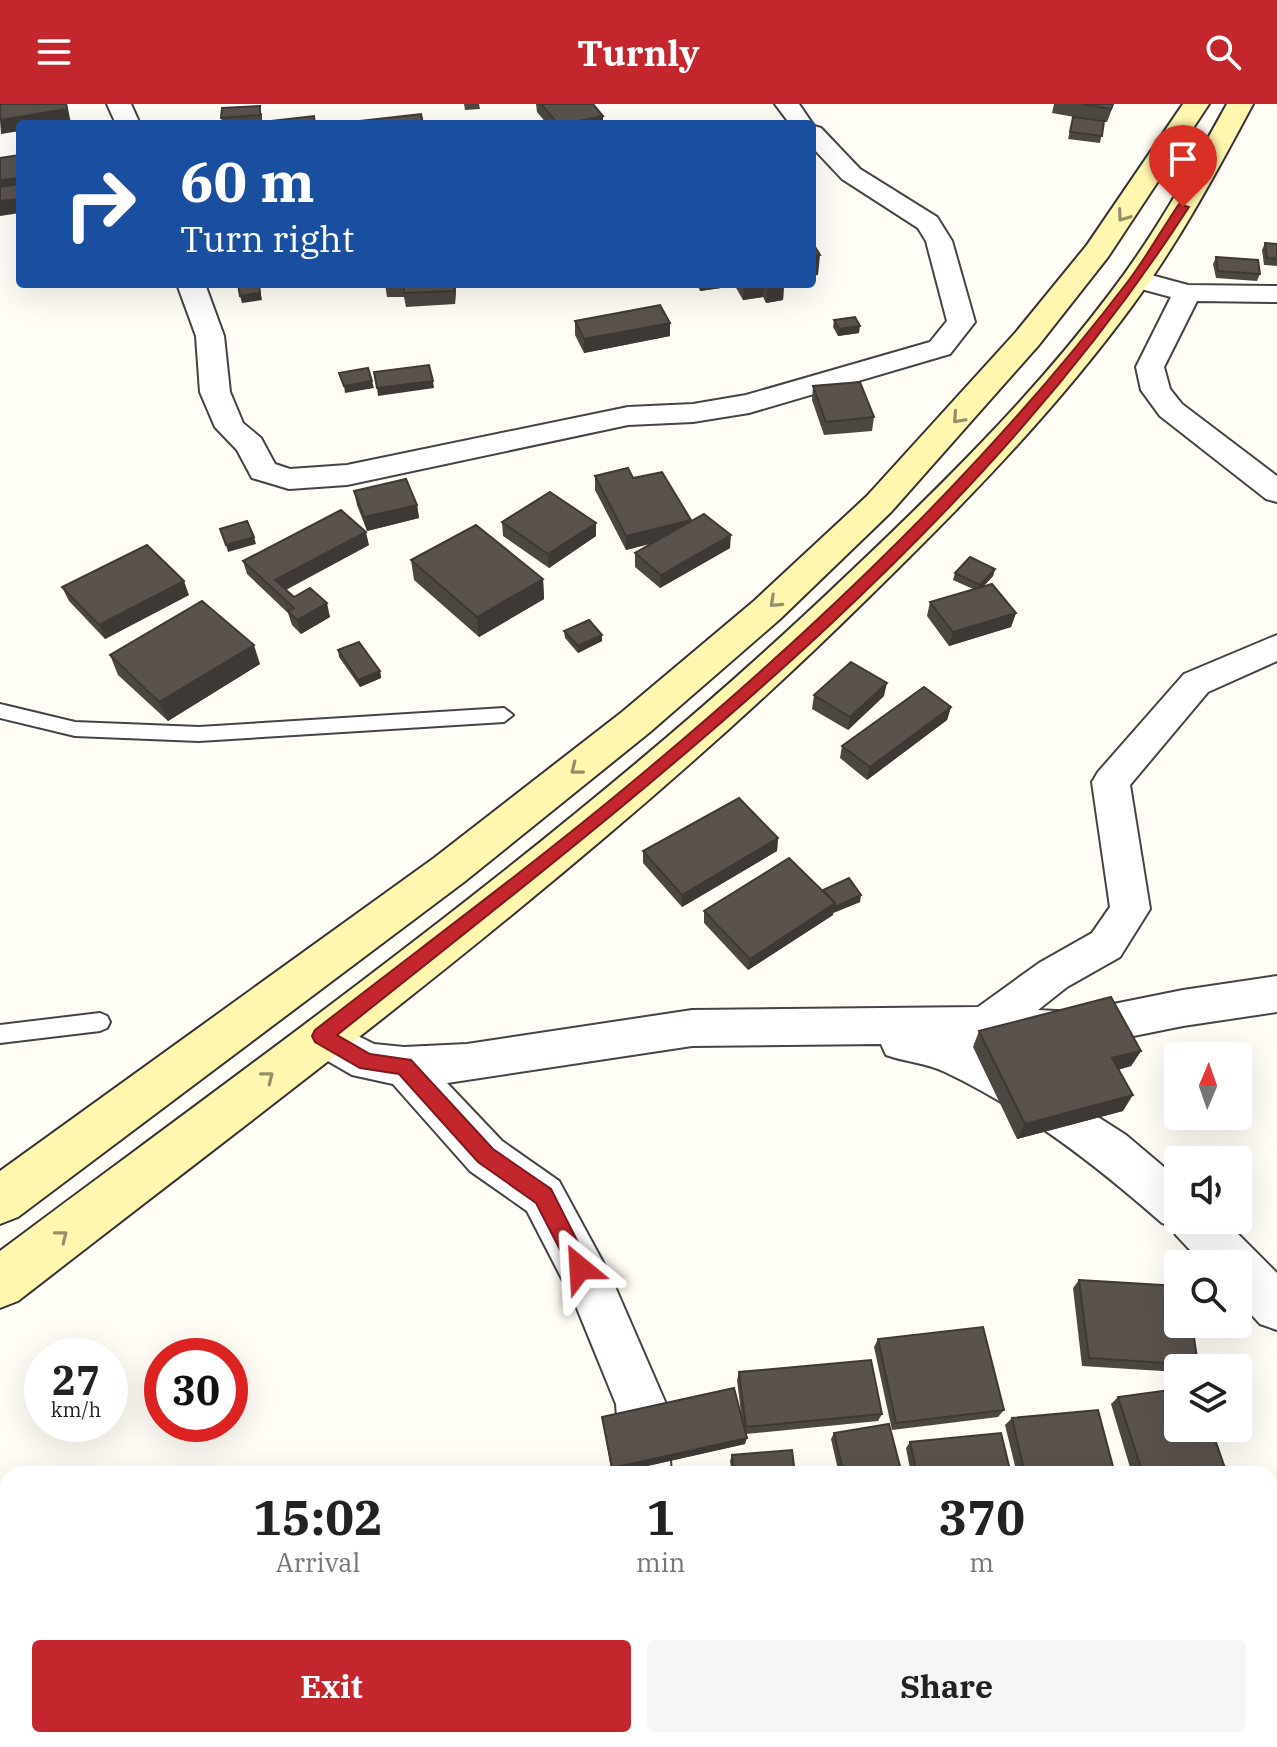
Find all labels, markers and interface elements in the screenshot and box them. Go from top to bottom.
text: Turnly [577,29,700,76]
icon: menu [32,30,76,74]
icon: search [1201,30,1245,74]
pin [1149,125,1217,207]
icon: arrive [1161,137,1205,181]
text: 60 m [180,145,315,217]
icon: right [48,152,152,256]
one-way arrow [1118,208,1133,222]
text: Turn right [180,215,354,262]
one-way arrow [954,408,968,423]
one-way arrow [770,593,784,607]
one-way arrow [570,760,585,774]
north arrow [1164,1042,1252,1130]
map controls [1164,1042,1252,1442]
one-way arrow [259,1073,274,1087]
button: sound [1164,1146,1252,1234]
position arrow [538,1226,622,1310]
one-way arrow [53,1231,68,1245]
button: search [1164,1250,1252,1338]
speed limit sign: 30 [144,1338,248,1442]
text: 27 [52,1354,100,1406]
button: layers [1164,1354,1252,1442]
text: km/h [51,1396,101,1423]
text: 15:02 [253,1486,383,1548]
text: 1 [646,1486,675,1548]
text: 370 [939,1486,1025,1548]
text: Arrival [276,1545,360,1579]
text: min [636,1545,685,1579]
text: m [969,1545,994,1579]
button: Exit [32,1640,631,1732]
button: Share [647,1640,1246,1732]

